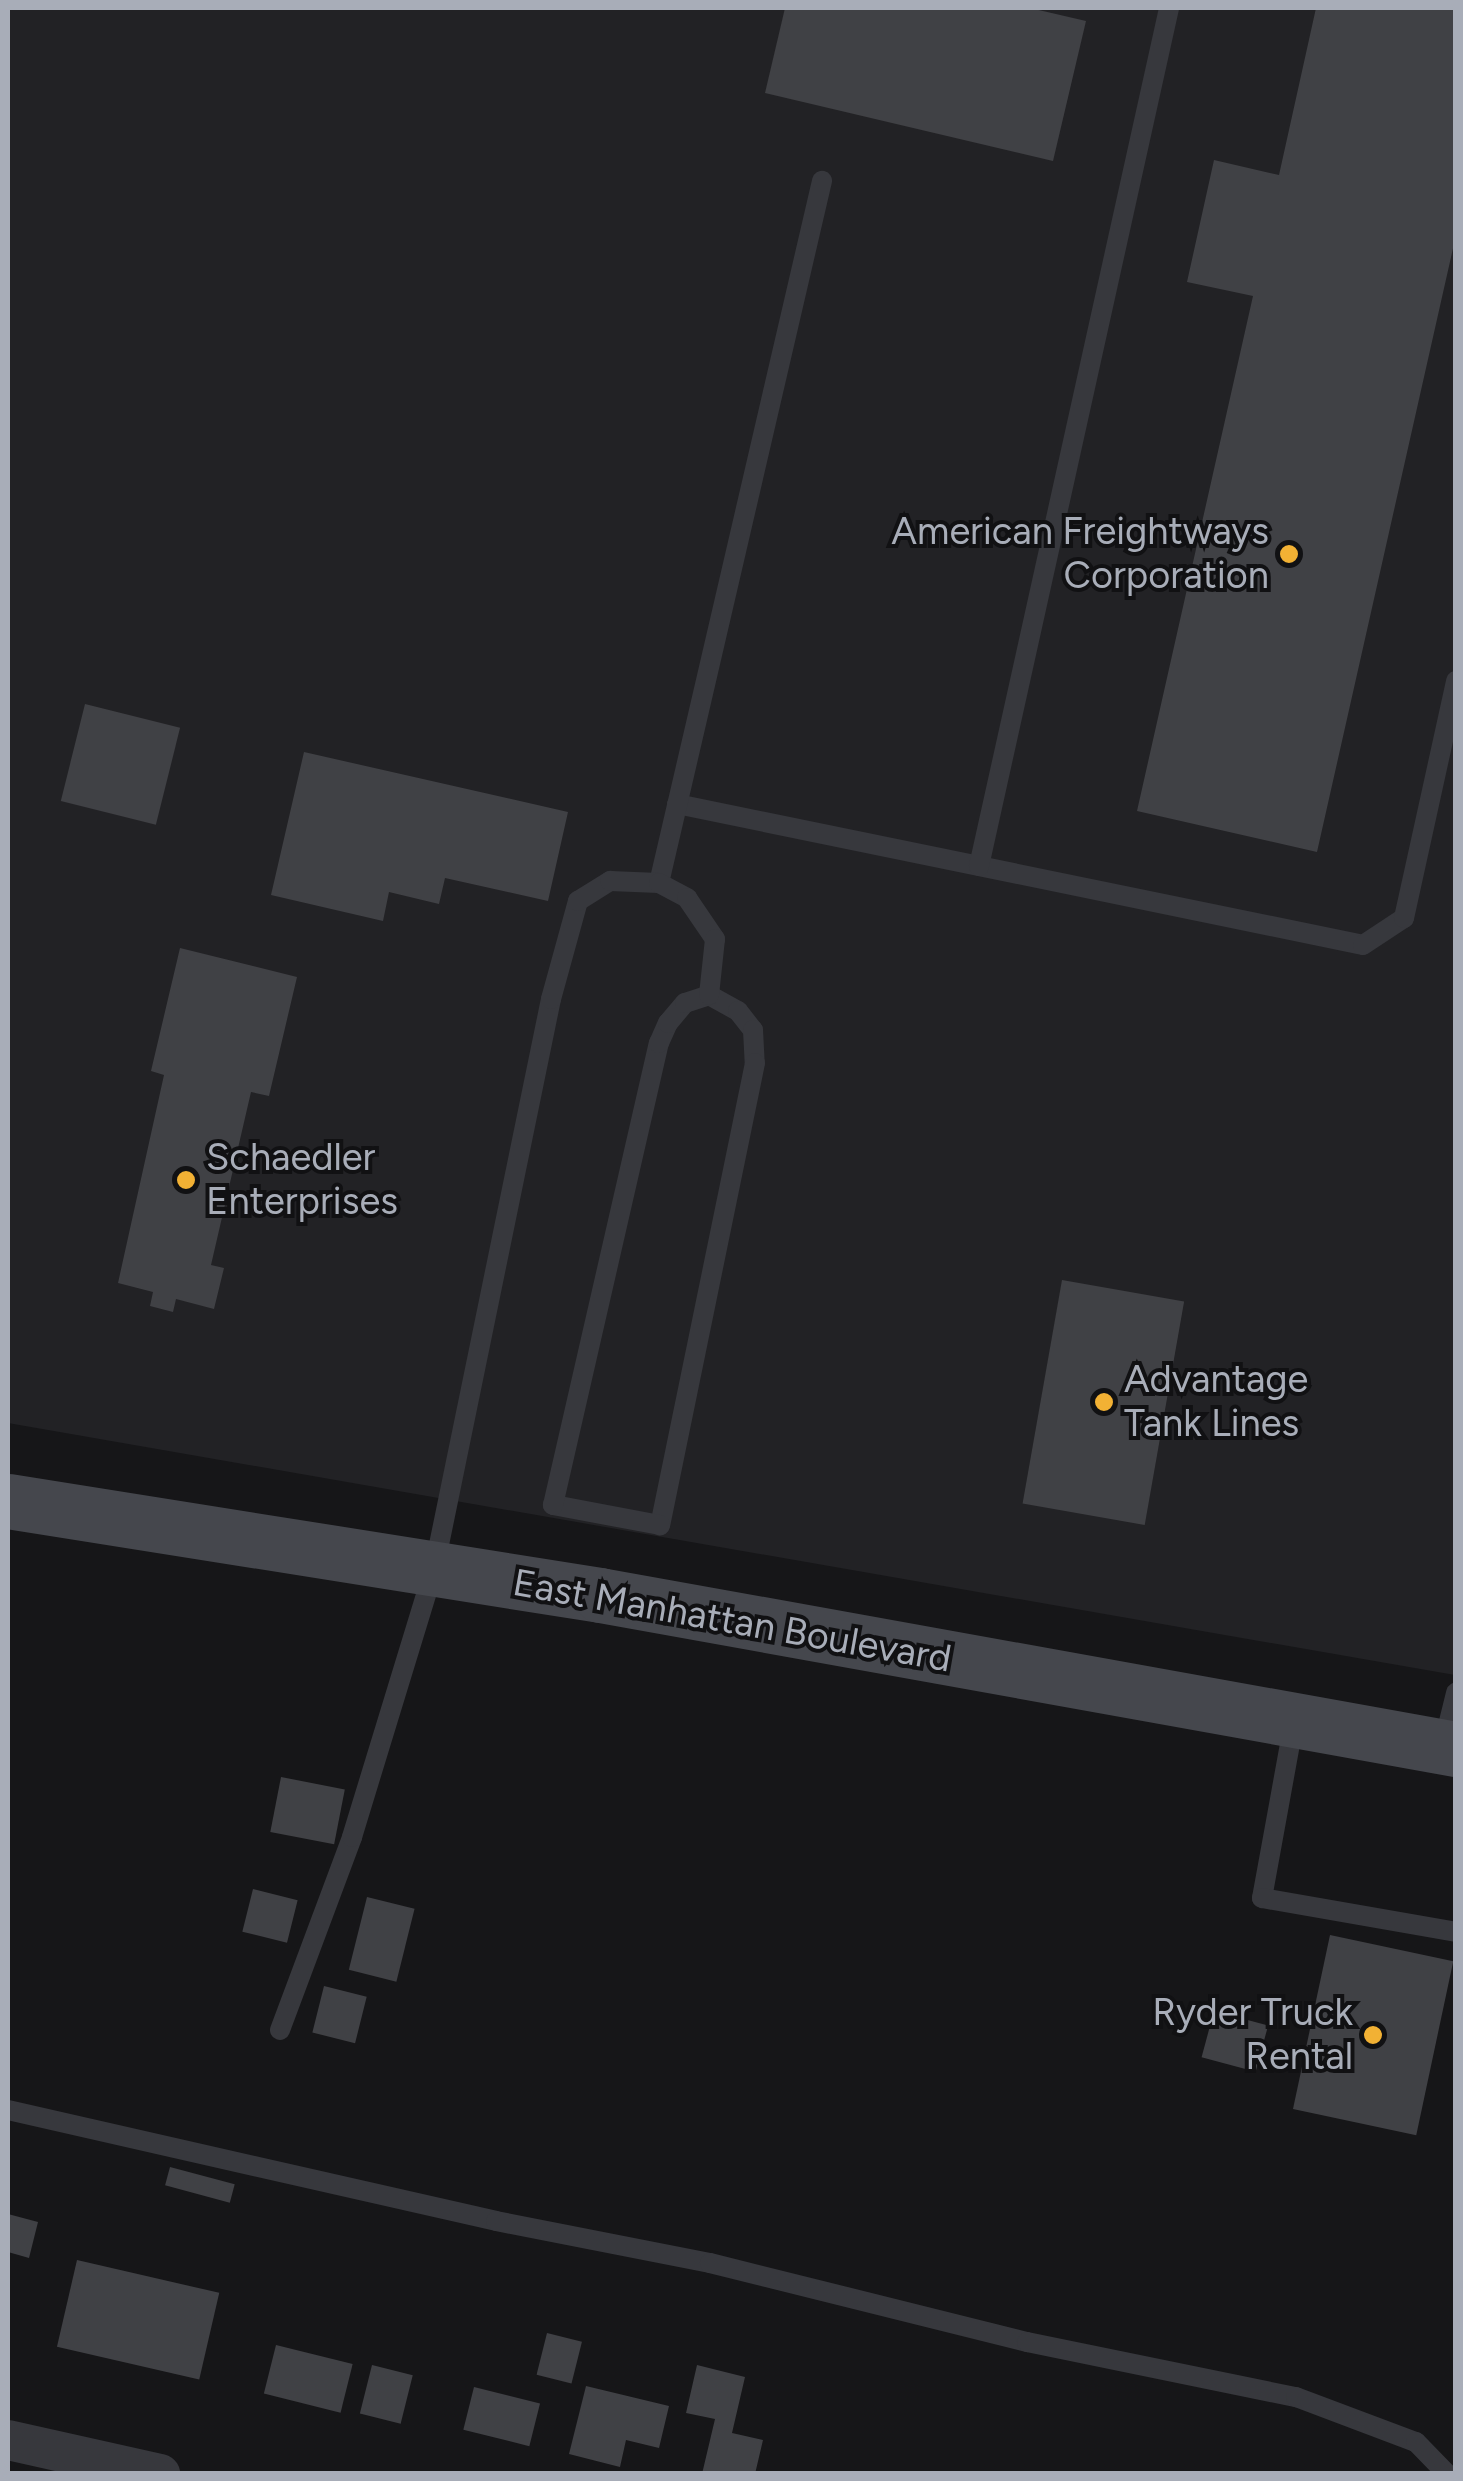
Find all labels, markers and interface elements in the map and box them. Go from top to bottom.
place label: American Freightways Corporation [891,509,1269,598]
marker: American Freightways Corporation [1278,543,1300,565]
place label: Schaedler Enterprises [206,1135,398,1224]
marker: Schaedler Enterprises [175,1169,197,1191]
place label: Advantage Tank Lines [1124,1357,1308,1446]
marker: Advantage Tank Lines [1093,1391,1115,1413]
street label: East Manhattan Boulevard [509,1560,955,1682]
place label: Ryder Truck Rental [1152,1990,1353,2080]
marker: Ryder Truck Rental [1362,2024,1384,2046]

